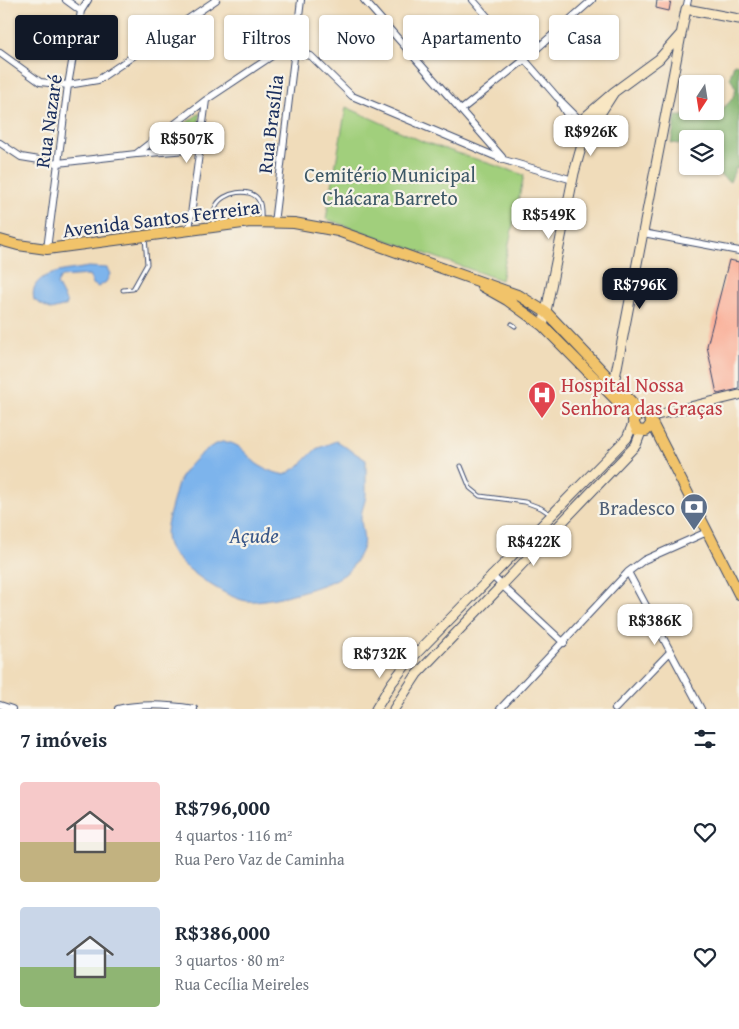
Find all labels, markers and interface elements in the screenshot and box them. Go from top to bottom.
chip: Comprar [15,15,118,60]
chip: Alugar [128,15,214,60]
chip: Filtros [224,15,309,60]
chip: Novo [319,15,393,60]
chip: Apartamento [403,15,539,60]
chip: Casa [549,15,619,60]
street label: Rua Nazaré [27,72,69,170]
street label: Rua Brasília [250,72,291,175]
north arrow [679,75,724,120]
map controls [679,75,724,175]
pin: R$926K [550,114,632,157]
text: R$926K [564,119,618,143]
pin: R$507K [146,121,228,164]
text: R$507K [160,126,214,150]
button: layers [679,130,724,175]
park label: Cemitério Municipal Chácara Barreto [304,160,476,212]
street label: Avenida Santos Ferreira [61,191,262,244]
pin: R$549K [508,198,590,240]
text: R$549K [522,202,576,226]
pin: R$796K [599,268,681,310]
text: R$796K [613,272,667,296]
place label: Hospital Nossa Senhora das Graças [561,370,723,422]
hospital icon: Hospital Nossa Senhora das Graças [527,380,557,419]
bank icon: Bradesco [679,492,709,531]
place label: Bradesco [599,493,675,522]
water label: Açude [228,520,279,551]
pin: R$422K [493,524,575,567]
text: R$422K [507,529,561,553]
pin: R$386K [614,604,696,646]
text: R$386K [628,608,682,632]
pin: R$732K [339,636,421,679]
text: R$732K [353,641,407,665]
text: 7 imóveis [20,724,107,755]
icon: filters [691,725,719,753]
text: R$796,000 [175,792,270,823]
icon: home [60,802,120,862]
icon: heart [691,818,719,846]
text: 4 quartos · 116 m² [175,823,292,847]
text: Rua Pero Vaz de Caminha [175,847,345,871]
text: R$386,000 [175,917,270,948]
icon: home [60,927,120,987]
icon: heart [691,943,719,971]
text: 3 quartos · 80 m² [175,948,285,972]
text: Rua Cecília Meireles [175,972,309,996]

